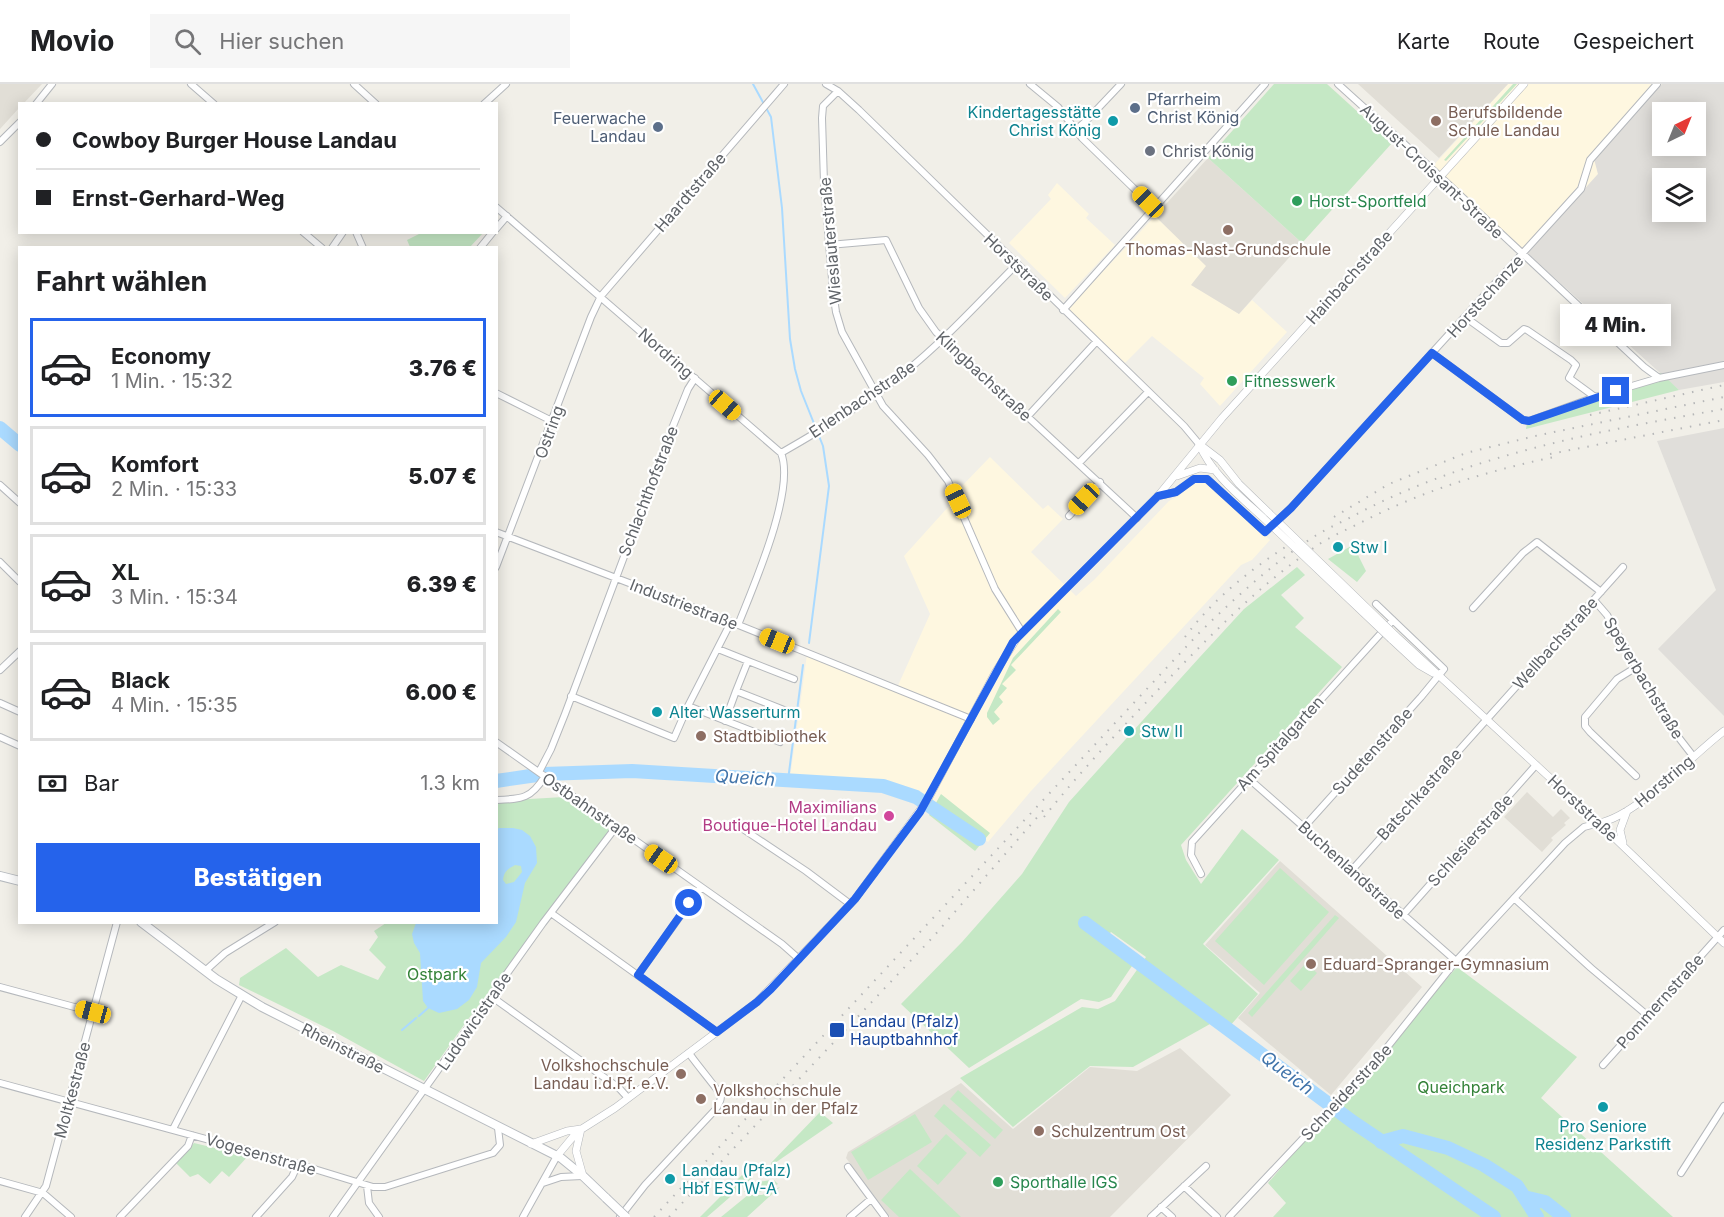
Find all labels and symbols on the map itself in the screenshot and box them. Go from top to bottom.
place label: Pfarrheim Christ König [1147,89,1239,127]
street label: August-Croissant-Straße [1356,99,1508,243]
marker: Pfarrheim Christ König [1128,101,1142,115]
place label: Kindertagesstätte Christ König [967,102,1101,140]
place label: Berufsbildende Schule Landau [1448,102,1563,140]
north arrow [1652,102,1706,156]
place label: Feuerwache Landau [553,108,646,146]
marker: Kindertagesstätte Christ König [1106,114,1120,128]
marker: Berufsbildende Schule Landau [1429,114,1443,128]
marker: Feuerwache Landau [651,120,665,134]
place label: Christ König [1162,141,1254,161]
marker: Christ König [1143,144,1157,158]
street label: Haardtstraße [650,148,730,236]
street label: Wieslauterstraße [814,176,846,306]
car [1129,183,1167,221]
place label: Horst-Sportfeld [1309,191,1426,211]
marker: Horst-Sportfeld [1290,194,1304,208]
marker: Thomas-Nast-Grundschule [1221,223,1235,237]
street label: Hainbachstraße [1302,226,1396,328]
street label: Horststraße [980,229,1058,305]
place label: Thomas-Nast-Grundschule [1125,239,1331,259]
street label: Horstschanze [1443,250,1527,342]
callout: 4 Min. [1560,304,1672,346]
street label: Nordring [634,324,698,382]
street label: Klingbachstraße [932,327,1036,425]
street label: Erlenbachstraße [805,356,919,442]
place label: Fitnesswerk [1244,371,1336,391]
marker: Fitnesswerk [1225,374,1239,388]
route end [1602,377,1629,404]
car [706,386,744,424]
street label: Ostring [530,403,568,461]
street label: Schlachthofstraße [614,423,682,559]
car [1065,480,1103,518]
car [942,481,974,521]
place label: Stw I [1350,537,1388,557]
marker: Stw I [1331,540,1345,554]
street label: Industriestraße [627,574,741,634]
street label: Wellbachstraße [1508,593,1602,693]
street label: Speyerbachstraße [1600,613,1688,743]
car [757,626,797,656]
street label: Am Spitalgarten [1232,691,1328,795]
place label: Alter Wasserturm [669,702,801,722]
street label: Sudetenstraße [1328,703,1416,799]
marker: Alter Wasserturm [650,705,664,719]
place label: Stw II [1141,721,1183,741]
marker: Stw II [1122,724,1136,738]
place label: Stadtbibliothek [713,726,827,746]
marker: Stadtbibliothek [694,729,708,743]
street label: Batschkastraße [1372,744,1466,844]
street label: Horstring [1631,751,1697,811]
water label: Queich [714,765,776,790]
street label: Ostbahnstraße [539,768,641,848]
street label: Horststraße [1544,770,1622,846]
street label: Schlesierstraße [1423,790,1517,890]
place label: Maximilians Boutique-Hotel Landau [702,797,877,835]
marker: Maximilians Boutique-Hotel Landau [882,809,896,823]
street label: Buchenlandstraße [1294,817,1410,923]
car [641,841,681,877]
route start [675,889,702,916]
street label: Pommernstraße [1612,949,1708,1053]
place label: Eduard-Spranger-Gymnasium [1323,954,1549,974]
marker: Eduard-Spranger-Gymnasium [1304,957,1318,971]
park label: Ostpark [407,964,467,984]
street label: Ludowicistraße [433,968,515,1074]
car [73,999,113,1025]
place label: Landau (Pfalz) Hauptbahnhof [850,1011,959,1049]
street label: Rheinstraße [298,1019,388,1077]
marker: Landau (Pfalz) Hauptbahnhof [828,1021,846,1039]
street label: Moltkestraße [50,1040,94,1140]
street label: Schneiderstraße [1296,1040,1396,1144]
water label: Queich [1257,1046,1318,1099]
place label: Volkshochschule Landau i.d.Pf. e.V. [533,1055,669,1093]
marker: Volkshochschule Landau i.d.Pf. e.V. [674,1067,688,1081]
park label: Queichpark [1417,1077,1505,1097]
place label: Volkshochschule Landau in der Pfalz [713,1080,858,1118]
marker: Volkshochschule Landau in der Pfalz [694,1092,708,1106]
marker: Pro Seniore Residenz Parkstift [1596,1100,1610,1114]
place label: Pro Seniore Residenz Parkstift [1535,1116,1671,1154]
place label: Schulzentrum Ost [1051,1121,1186,1141]
marker: Schulzentrum Ost [1032,1124,1046,1138]
street label: Vogesenstraße [203,1129,319,1179]
place label: Landau (Pfalz) Hbf ESTW-A [682,1160,791,1198]
marker: Landau (Pfalz) Hbf ESTW-A [663,1172,677,1186]
place label: Sporthalle IGS [1010,1172,1118,1192]
marker: Sporthalle IGS [991,1175,1005,1189]

